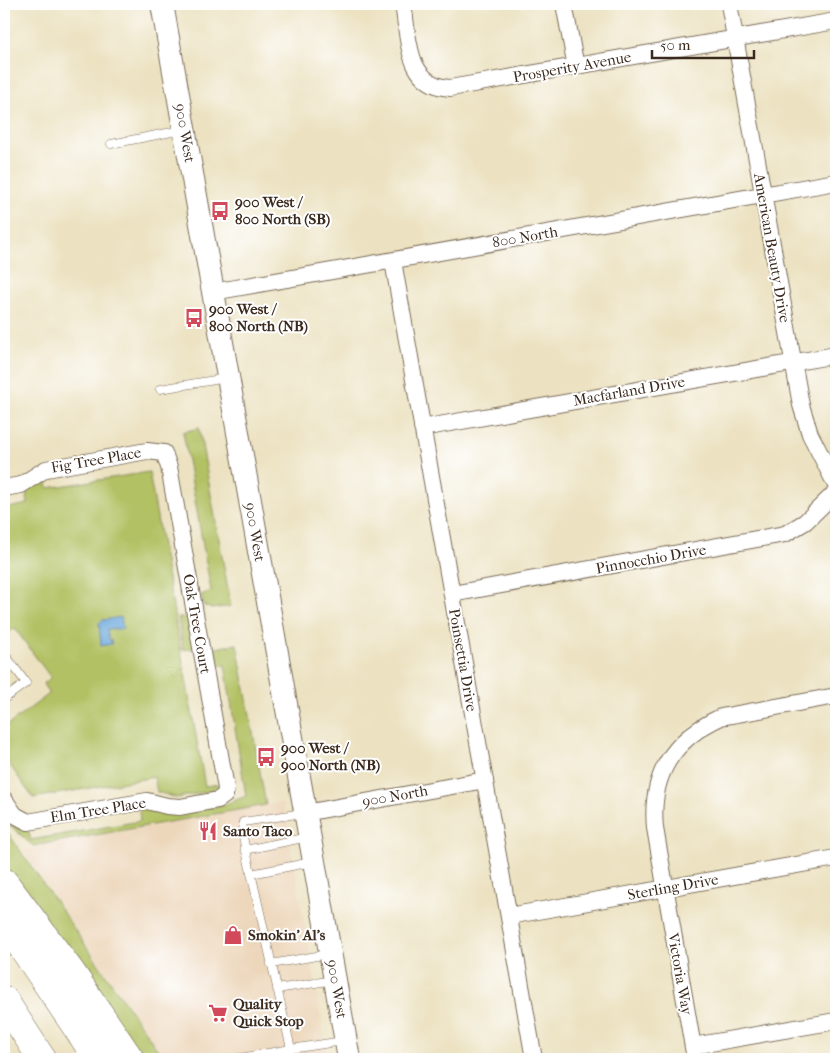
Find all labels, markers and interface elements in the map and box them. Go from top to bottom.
scale bar [652,28,755,60]
text: 50 m [660,36,691,54]
street label: Prosperity Avenue [511,48,633,86]
street label: 900 West [171,102,199,165]
street label: American Beauty Drive [750,171,794,325]
place label: 900 West / 800 North (SB) [234,193,330,228]
bus stop icon: 900 West / 800 North (SB) [209,200,231,222]
street label: 800 North [491,222,560,252]
place label: 900 West / 800 North (NB) [208,300,308,335]
bus stop icon: 900 West / 800 North (NB) [183,307,205,329]
street label: Macfarland Drive [572,372,687,410]
street label: Fig Tree Place [50,443,143,477]
street label: 900 West [241,501,269,564]
street label: Pinnocchio Drive [594,540,708,578]
street label: Oak Tree Court [179,573,215,676]
street label: Poinsettia Drive [445,607,481,713]
place label: 900 West / 900 North (NB) [280,739,380,774]
bus stop icon: 900 West / 900 North (NB) [255,746,277,768]
street label: 900 North [361,781,430,811]
street label: Elm Tree Place [49,793,148,826]
restaurant icon: Santo Taco [197,820,219,842]
place label: Santo Taco [223,822,293,840]
street label: Sterling Drive [626,870,720,904]
shop icon: Smokin' Al's [222,924,244,946]
place label: Smokin' Al's [248,926,326,944]
street label: Victoria Way [664,931,696,1017]
street label: 900 West [323,958,351,1021]
place label: Quality Quick Stop [233,995,304,1030]
supermarket icon: Quality Quick Stop [207,1002,229,1024]

